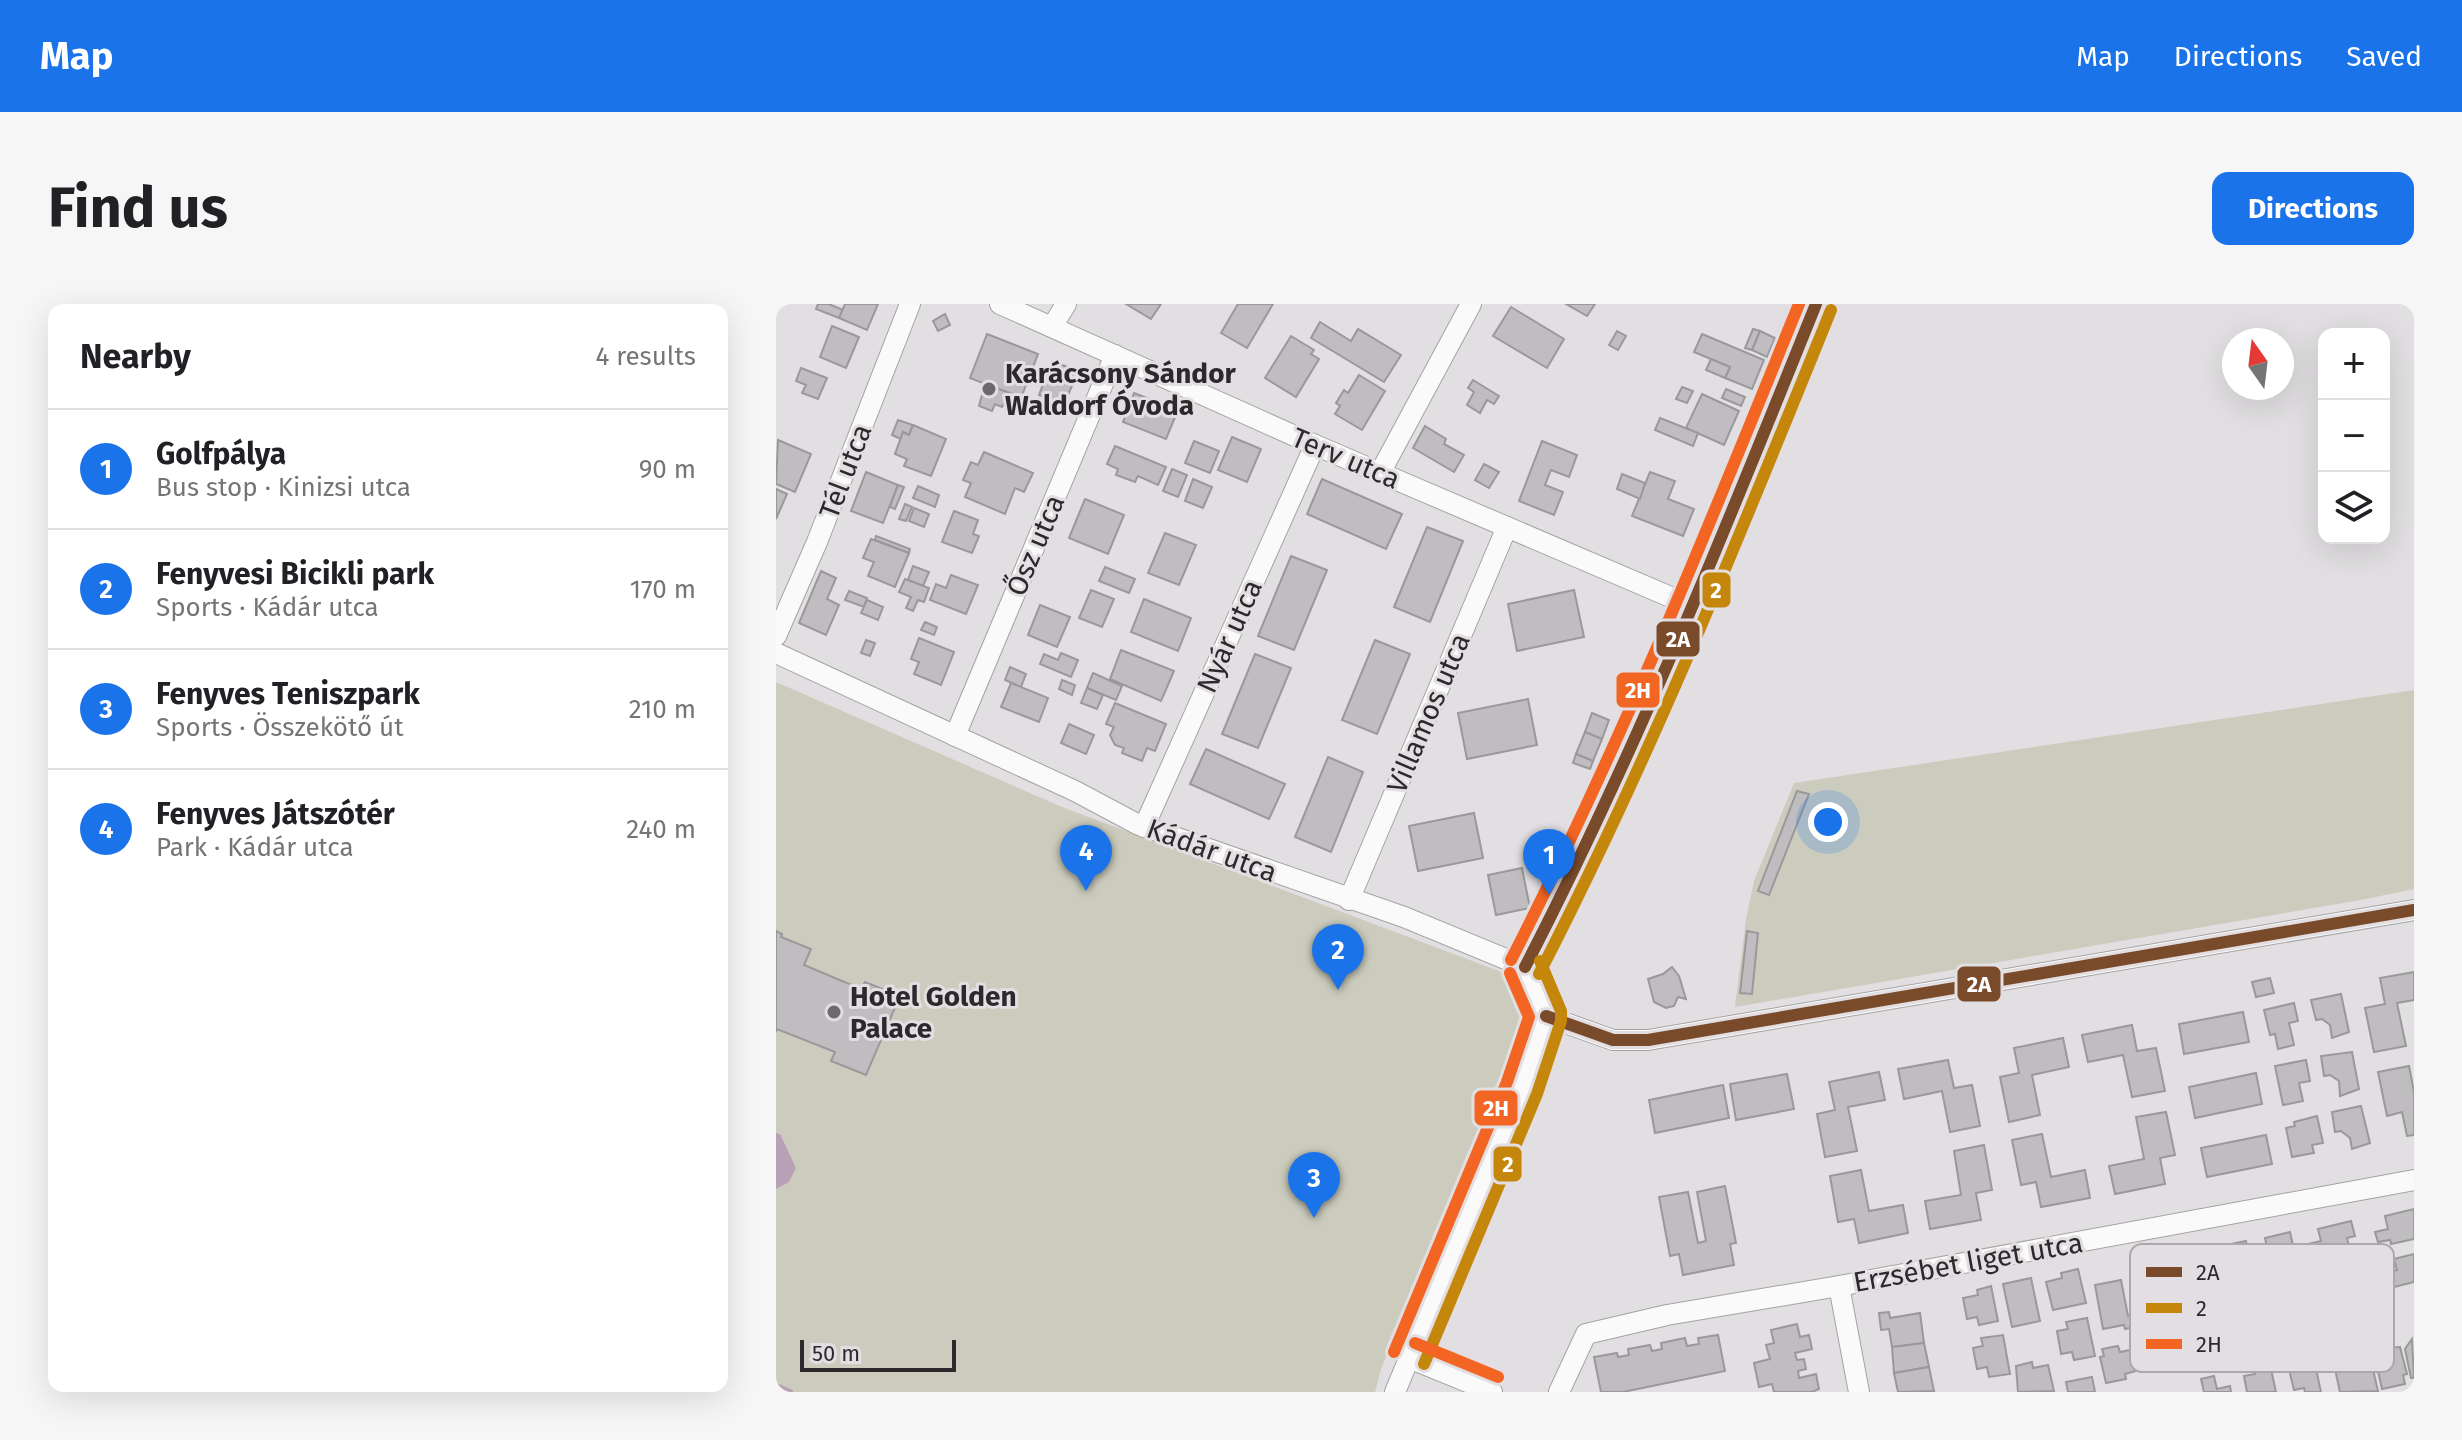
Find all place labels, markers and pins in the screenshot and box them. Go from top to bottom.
place label: Karácsony Sándor Waldorf Óvoda [1005,357,1236,422]
marker: Karácsony Sándor Waldorf Óvoda [980,380,998,398]
pin: 4 [1060,825,1112,891]
pin: 1 [1523,829,1575,895]
pin: 2 [1312,924,1364,990]
place label: Hotel Golden Palace [850,980,1017,1045]
marker: Hotel Golden Palace [825,1003,843,1021]
pin: 3 [1288,1152,1340,1218]

